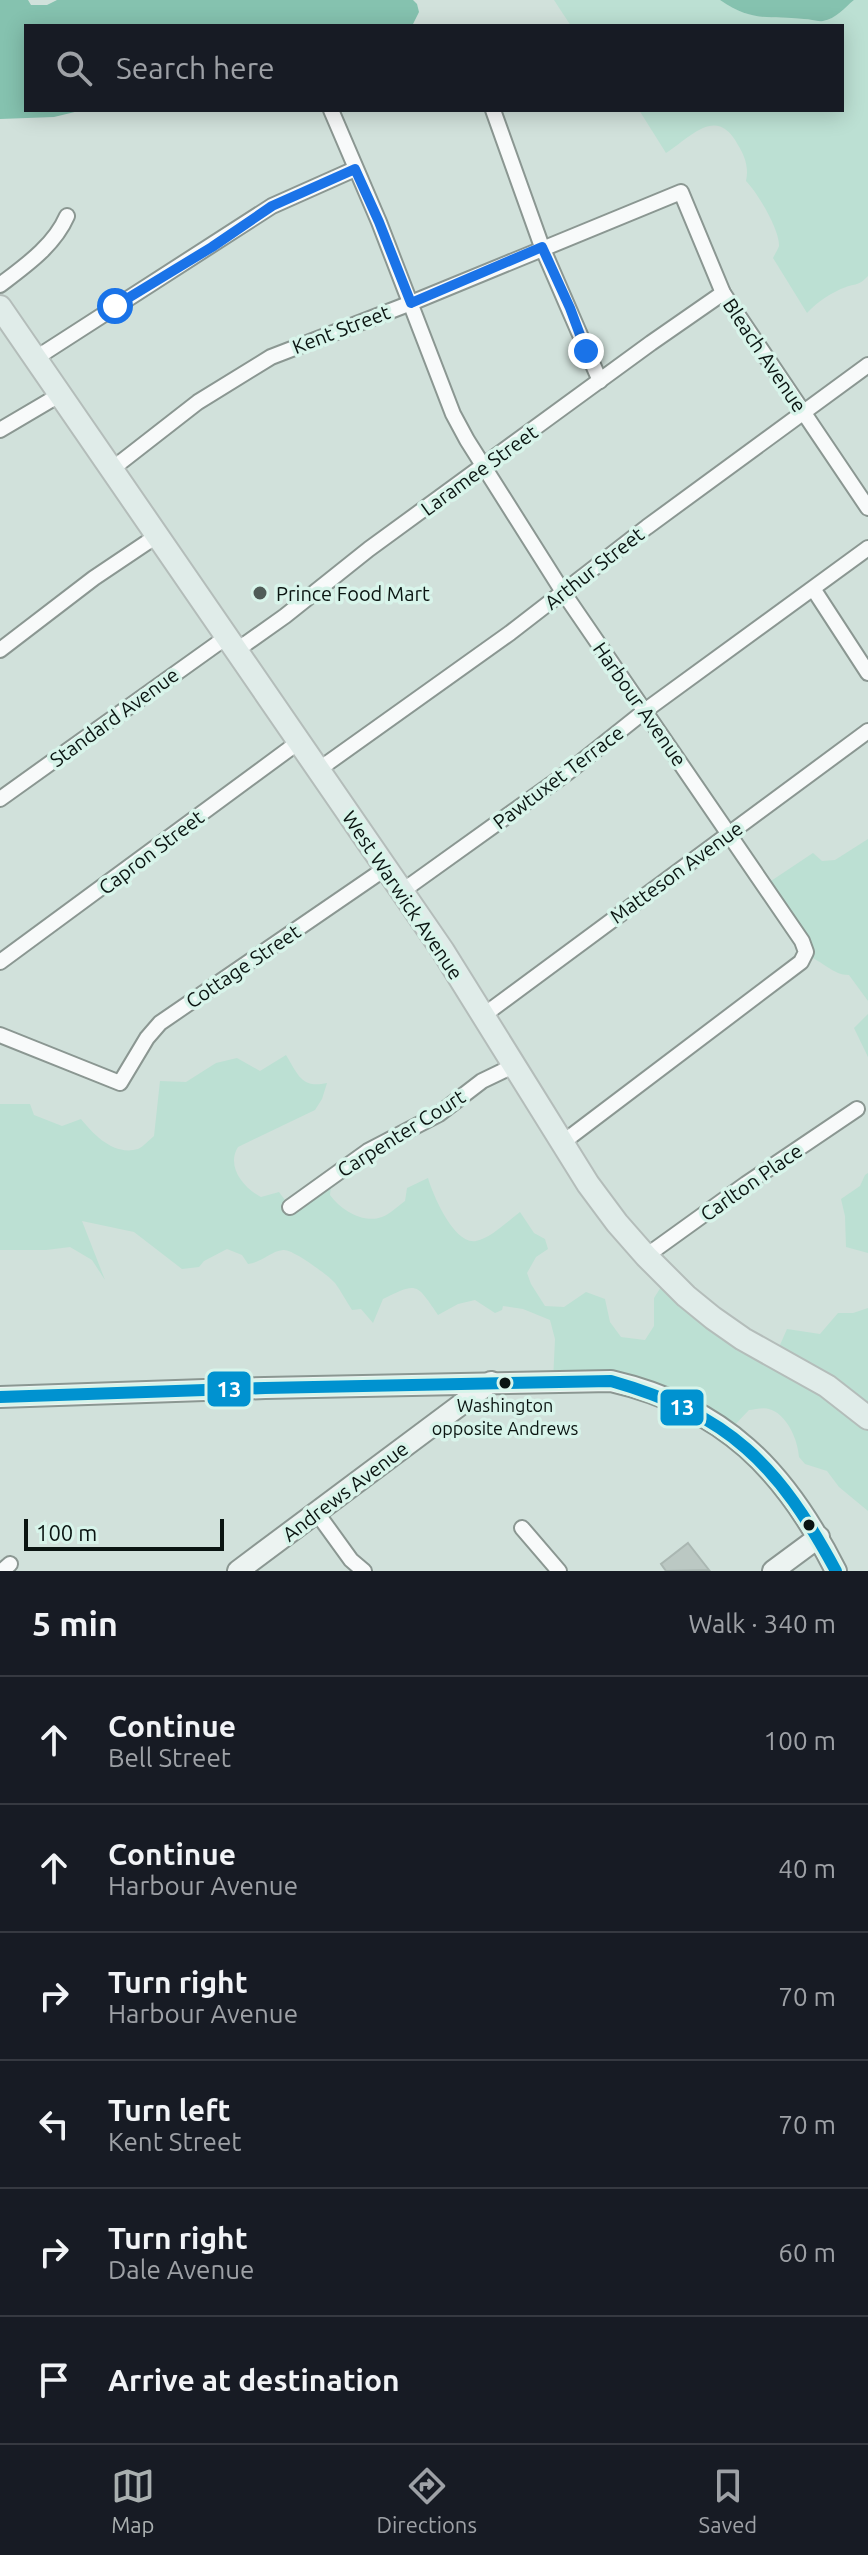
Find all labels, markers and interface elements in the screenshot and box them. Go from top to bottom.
search box [24,24,844,112]
icon: search [52,46,96,90]
text: Search here [116,51,275,85]
route start [97,288,133,324]
street label: Bleach Avenue [719,294,811,416]
street label: Kent Street [289,300,393,358]
route end [568,333,604,369]
street label: Laramee Street [416,420,542,520]
street label: Arthur Street [540,522,648,614]
place label: Prince Food Mart [276,582,430,605]
marker: Prince Food Mart [251,584,269,602]
street label: Harbour Avenue [589,638,691,770]
street label: Standard Avenue [45,663,183,771]
street label: Pawtuxet Terrace [488,721,628,833]
street label: Capron Street [94,805,208,899]
street label: West Warwick Avenue [338,806,468,984]
street label: Matteson Avenue [605,816,747,928]
street label: Cottage Street [181,919,305,1013]
street label: Carpenter Court [333,1084,469,1181]
street label: Carlton Place [696,1139,806,1225]
line badge: 13 [206,1370,252,1408]
marker: Washington opposite Andrews [497,1375,513,1391]
text: 13 [217,1376,241,1401]
line badge: 13 [659,1388,705,1427]
text: 13 [670,1394,694,1419]
place label: Washington opposite Andrews [432,1395,578,1438]
street label: Andrews Avenue [278,1436,412,1546]
scale bar [24,1515,224,1551]
unlabelled marker [801,1517,817,1533]
text: 100 m [36,1520,97,1545]
text: 5 min [32,1604,118,1642]
text: Walk · 340 m [688,1609,836,1638]
text: Continue [108,1709,236,1743]
icon: ahead [32,1718,76,1762]
text: 100 m [764,1726,836,1755]
text: Bell Street [108,1743,231,1772]
text: Continue [108,1837,236,1871]
icon: ahead [32,1846,76,1890]
text: 40 m [778,1854,836,1883]
text: Harbour Avenue [108,1871,298,1900]
text: Turn right [108,1965,248,1999]
icon: right [32,1974,76,2018]
text: 70 m [778,1982,836,2011]
text: Harbour Avenue [108,1999,298,2028]
text: Turn left [108,2093,230,2127]
icon: left [32,2102,76,2146]
text: 70 m [778,2110,836,2139]
text: Kent Street [108,2127,241,2156]
text: Turn right [108,2221,248,2255]
icon: right [32,2230,76,2274]
text: 60 m [778,2238,836,2267]
text: Dale Avenue [108,2255,254,2284]
icon: arrive [32,2358,76,2402]
text: Arrive at destination [108,2363,400,2397]
tab: Map [111,2464,155,2537]
tab: Directions [376,2464,477,2537]
tab: Saved [699,2464,757,2537]

